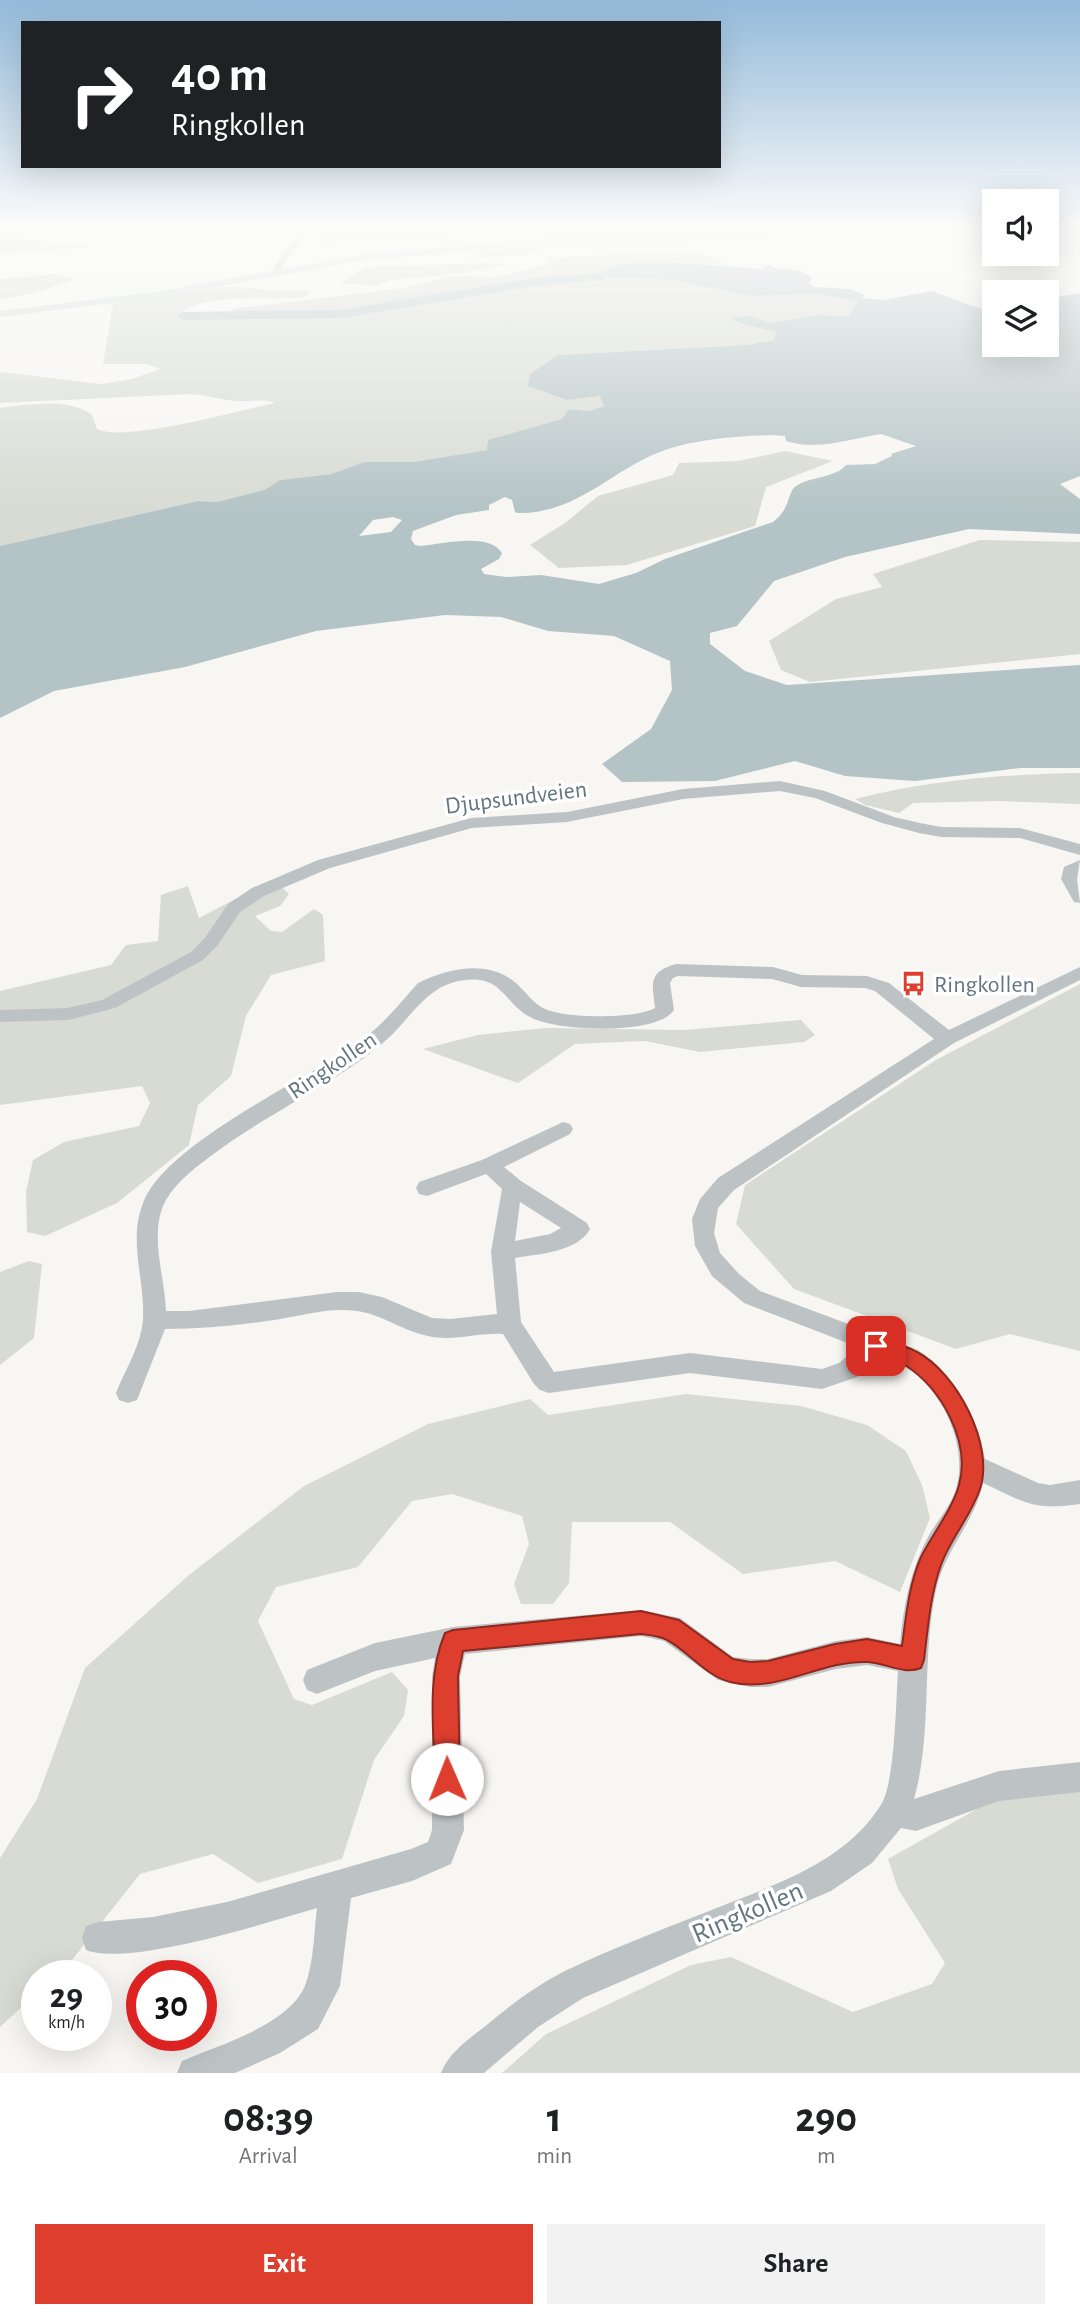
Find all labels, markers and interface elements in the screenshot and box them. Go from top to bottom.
icon: right [56,49,147,140]
text: 40 m [171,51,268,100]
text: Ringkollen [171,109,305,141]
map controls [982,189,1059,357]
button: sound [982,189,1059,266]
button: layers [982,280,1059,357]
street label: Djupsundveien [444,777,588,819]
bus stop icon: Ringkollen [900,970,928,998]
place label: Ringkollen [934,973,1035,997]
street label: Ringkollen [284,1028,381,1104]
pin [846,1316,906,1376]
icon: arrive [857,1327,895,1365]
position arrow [410,1742,484,1816]
street label: Ringkollen [688,1877,807,1949]
speed limit sign: 30 [126,1960,217,2051]
text: 29 [50,1979,83,2014]
text: km/h [48,2014,85,2032]
text: 08:39 [223,2097,314,2139]
text: 1 [547,2097,562,2139]
text: 290 [795,2097,857,2139]
text: Arrival [239,2145,298,2168]
text: min [536,2145,572,2168]
text: m [817,2145,835,2168]
button: Exit [35,2224,533,2304]
button: Share [547,2224,1045,2304]

